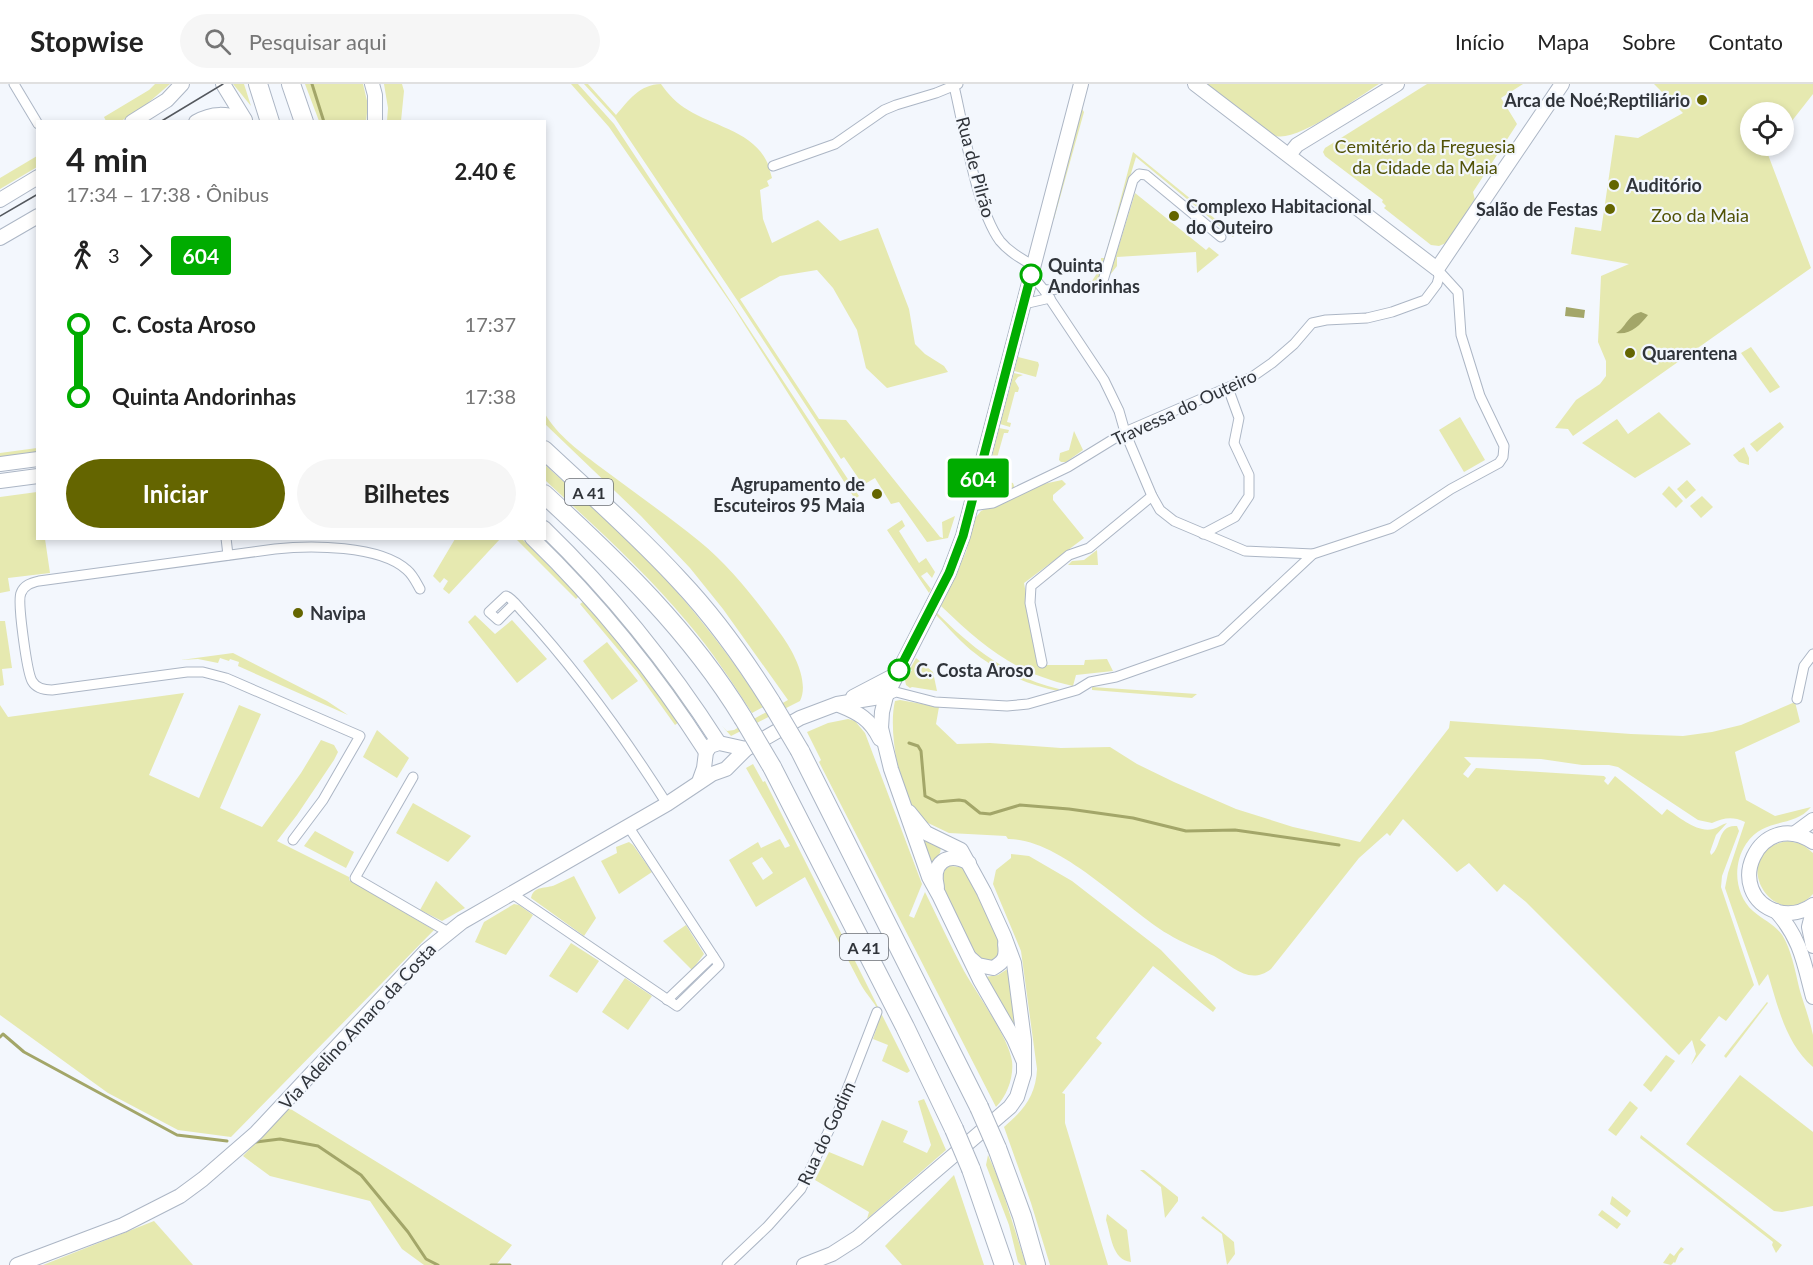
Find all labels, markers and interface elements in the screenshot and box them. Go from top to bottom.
search box [180,14,600,68]
text: Stopwise [30,24,144,58]
icon: search [201,25,234,58]
text: Pesquisar aqui [249,28,387,55]
text: Início [1455,29,1504,54]
text: Mapa [1537,29,1589,54]
text: Sobre [1622,29,1675,54]
text: Contato [1708,29,1783,54]
place label: Arca de Noé;Reptiliário [1503,89,1690,111]
marker: Arca de Noé;Reptiliário [1695,93,1709,107]
map controls [1740,102,1794,156]
button: locate [1740,102,1794,156]
street label: Rua de Pilrão [952,114,1000,220]
park label: Cemitério da Freguesia da Cidade da Maia [1335,135,1515,178]
text: 4 min [66,139,148,179]
text: 2.40 € [454,158,516,185]
place label: Auditório [1625,174,1702,196]
marker: Auditório [1607,178,1621,192]
text: 17:34 – 17:38 · Ônibus [66,182,269,206]
place label: Complexo Habitacional do Outeiro [1186,195,1372,238]
place label: Salão de Festas [1476,198,1598,220]
marker: Salão de Festas [1603,202,1617,216]
park label: Zoo da Maia [1651,204,1749,226]
marker: Complexo Habitacional do Outeiro [1167,209,1181,223]
icon: walk [66,239,99,272]
icon: forward [129,239,162,272]
text: 3 [108,243,120,267]
text: 604 [183,243,219,268]
place label: Quinta Andorinhas [1047,254,1140,297]
marker: Quinta Andorinhas [1020,264,1042,286]
text: C. Costa Aroso [112,311,256,338]
text: 17:37 [465,312,516,336]
place label: Quarentena [1642,342,1737,364]
marker: Quarentena [1623,346,1637,360]
street label: Travessa do Outeiro [1108,364,1260,450]
text: Quinta Andorinhas [112,383,296,410]
text: 17:38 [465,384,516,408]
line badge: 604 [944,458,1012,498]
button: Iniciar [66,459,285,528]
button: Bilhetes [297,459,516,528]
text: 604 [960,466,996,491]
place label: Agrupamento de Escuteiros 95 Maia [713,473,865,516]
road number: A 41 [565,479,613,505]
marker: Agrupamento de Escuteiros 95 Maia [870,487,884,501]
place label: Navipa [310,602,366,624]
marker: Navipa [291,606,305,620]
marker: C. Costa Aroso [888,659,910,681]
place label: C. Costa Aroso [916,659,1034,681]
road number: A 41 [840,934,888,960]
street label: Via Adelino Amaro da Costa [274,938,440,1114]
street label: Rua do Godim [792,1078,860,1188]

